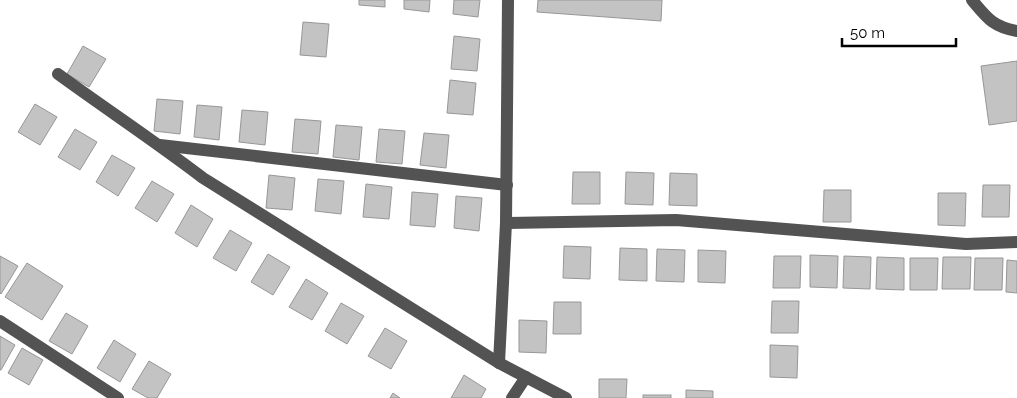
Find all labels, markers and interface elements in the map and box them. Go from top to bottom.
scale bar [842,15,956,47]
text: 50 m [850,24,885,42]

